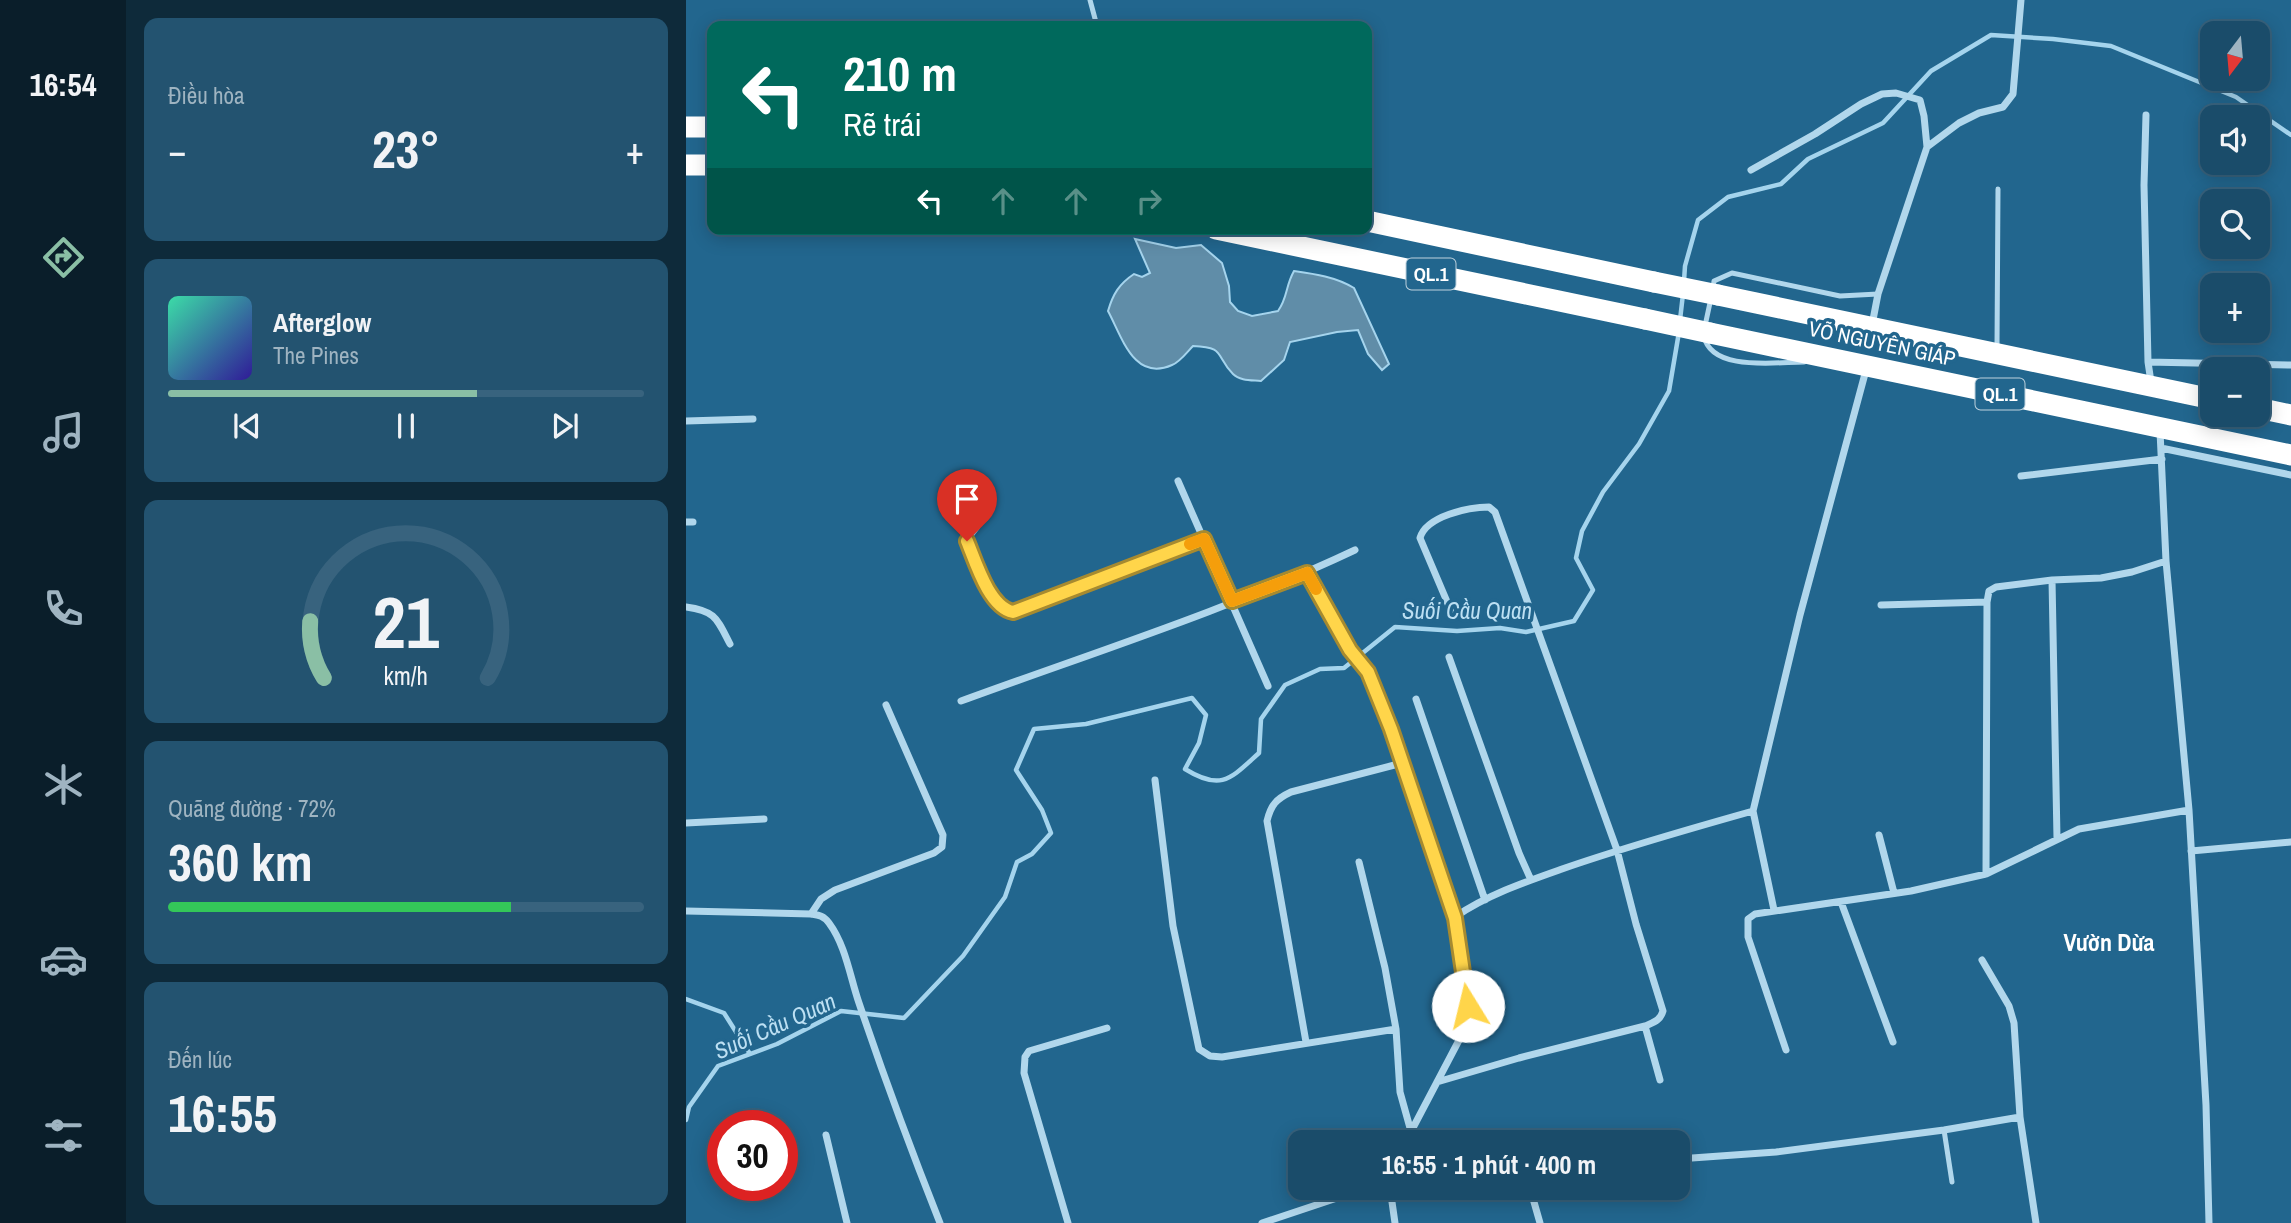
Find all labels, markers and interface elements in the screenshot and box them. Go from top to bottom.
north arrow [2200,21,2270,91]
map controls [2200,21,2270,427]
text: 210 m [843,40,957,106]
icon: left [728,49,819,140]
text: 16:54 [29,63,97,106]
text: Điều hòa [168,80,245,111]
text: Rẽ trái [843,103,922,146]
button: sound [2200,105,2270,175]
text: 23° [372,114,440,184]
text: − [168,125,186,176]
text: + [626,125,644,176]
icon: left [911,182,949,220]
icon: ahead [984,182,1022,220]
icon: ahead [1057,182,1095,220]
icon: right [1130,182,1168,220]
button: search [2200,189,2270,259]
icon: directions [39,233,88,282]
road number: QL.1 [1406,258,1456,290]
button: + [2200,273,2270,343]
text: Afterglow [273,305,371,340]
street label: VÕ NGUYÊN GIÁP [1806,314,1958,373]
text: The Pines [273,340,359,371]
button: − [2200,357,2270,427]
road number: QL.1 [1976,378,2024,410]
icon: previous [228,407,266,445]
icon: pause [387,407,425,445]
icon: next [546,407,584,445]
icon: music [39,408,88,457]
pin [937,469,997,541]
icon: arrive [948,480,986,518]
text: 21 [373,573,440,671]
icon: phone [39,584,88,633]
water label: Suối Cầu Quan [1402,595,1532,626]
text: km/h [384,658,428,692]
icon: climate [39,760,88,809]
text: Quãng đường · 72% [168,793,336,824]
text: 360 km [168,827,313,897]
district label: Vườn Dừa [2063,926,2155,958]
icon: car [39,935,88,984]
position arrow [1431,969,1505,1043]
water label: Suối Cầu Quan [709,985,840,1066]
text: Đến lúc [168,1044,232,1075]
text: 16:55 [168,1078,277,1148]
speed limit sign: 30 [707,1110,798,1201]
icon: filters [39,1111,88,1160]
text: 16:55 · 1 phút · 400 m [1382,1147,1596,1182]

